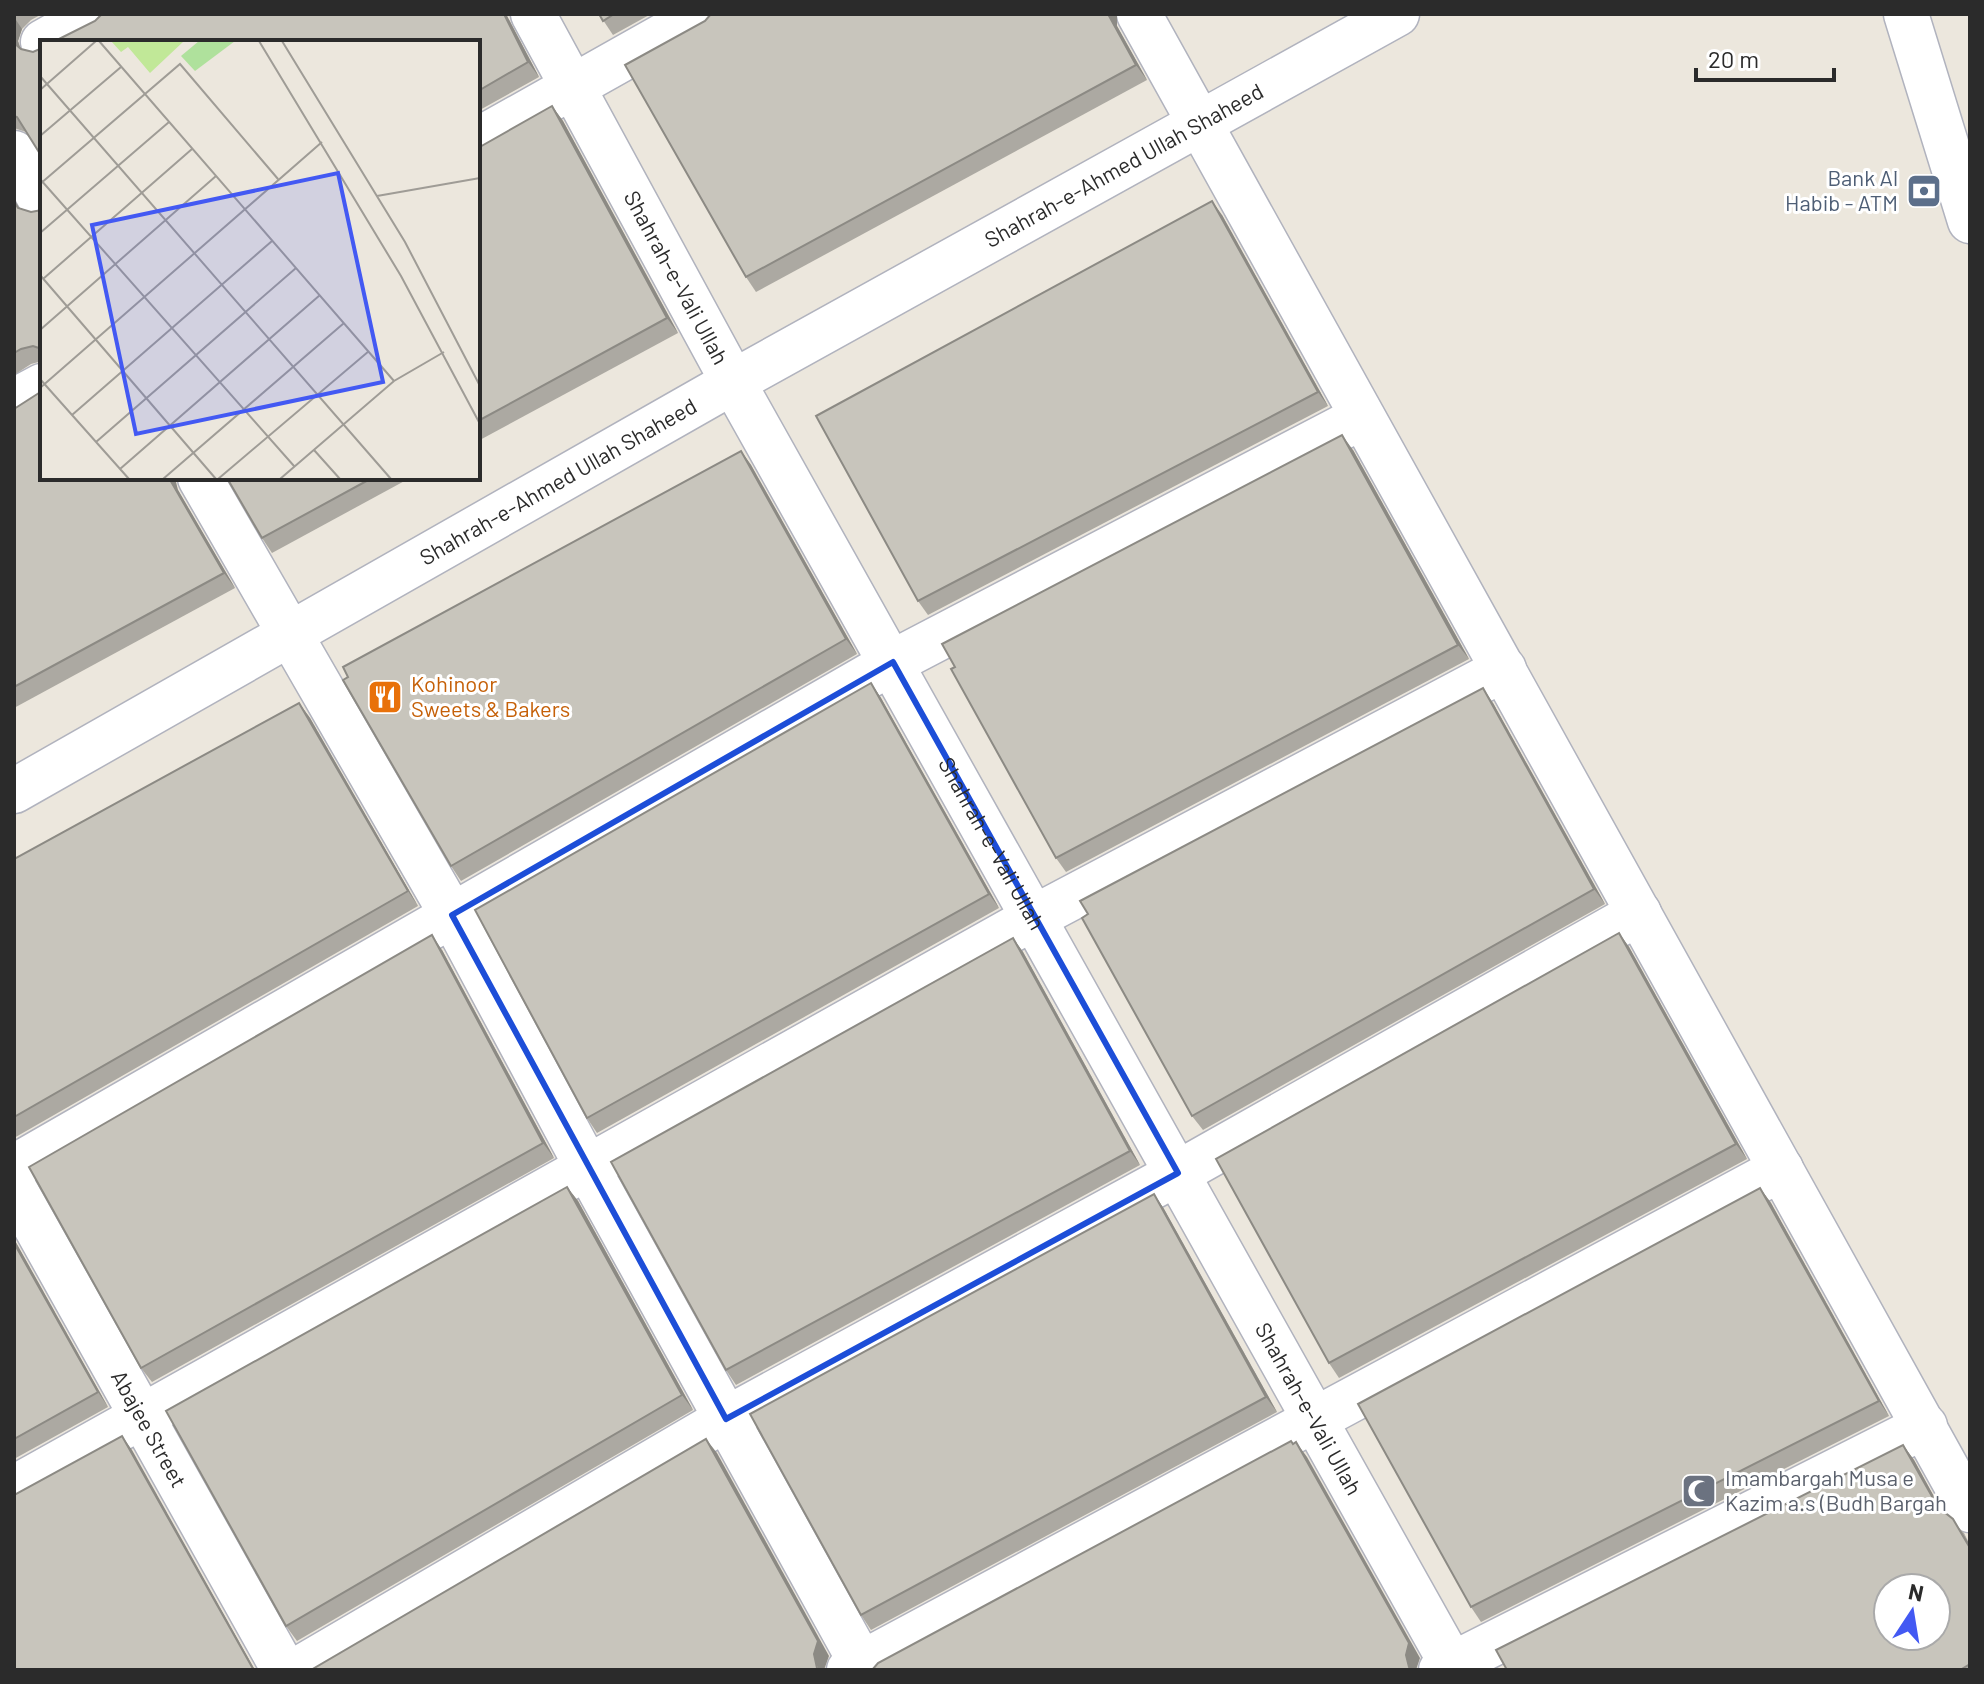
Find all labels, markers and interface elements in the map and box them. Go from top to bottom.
scale bar [1696,32,1834,82]
inset map [40,40,480,480]
text: 20 m [1708,44,1759,73]
street label: Shahrah-e-Ahmed Ullah Shaheed [980,77,1267,252]
place label: Bank Al Habib - ATM [1785,164,1898,215]
bank icon: Bank Al Habib - ATM [1905,172,1943,210]
street label: Shahrah-e-Vali Ullah [619,186,735,368]
street label: Shahrah-e-Ahmed Ullah Shaheed [415,392,701,570]
place label: Kohinoor Sweets & Bakers [411,670,570,721]
restaurant icon: Kohinoor Sweets & Bakers [366,678,404,716]
street label: Shahrah-e-Vali Ullah [934,752,1051,934]
street label: Shahrah-e-Vali Ullah [1251,1318,1368,1499]
street label: Abajee Street [107,1365,193,1491]
place label: Imambargah Musa e Kazim a.s (Budh Bargah [1725,1464,1947,1515]
mosque icon: Imambargah Musa e Kazim a.s (Budh Bargah [1680,1472,1718,1510]
north arrow [1872,1572,1952,1652]
text: N [1907,1577,1926,1606]

